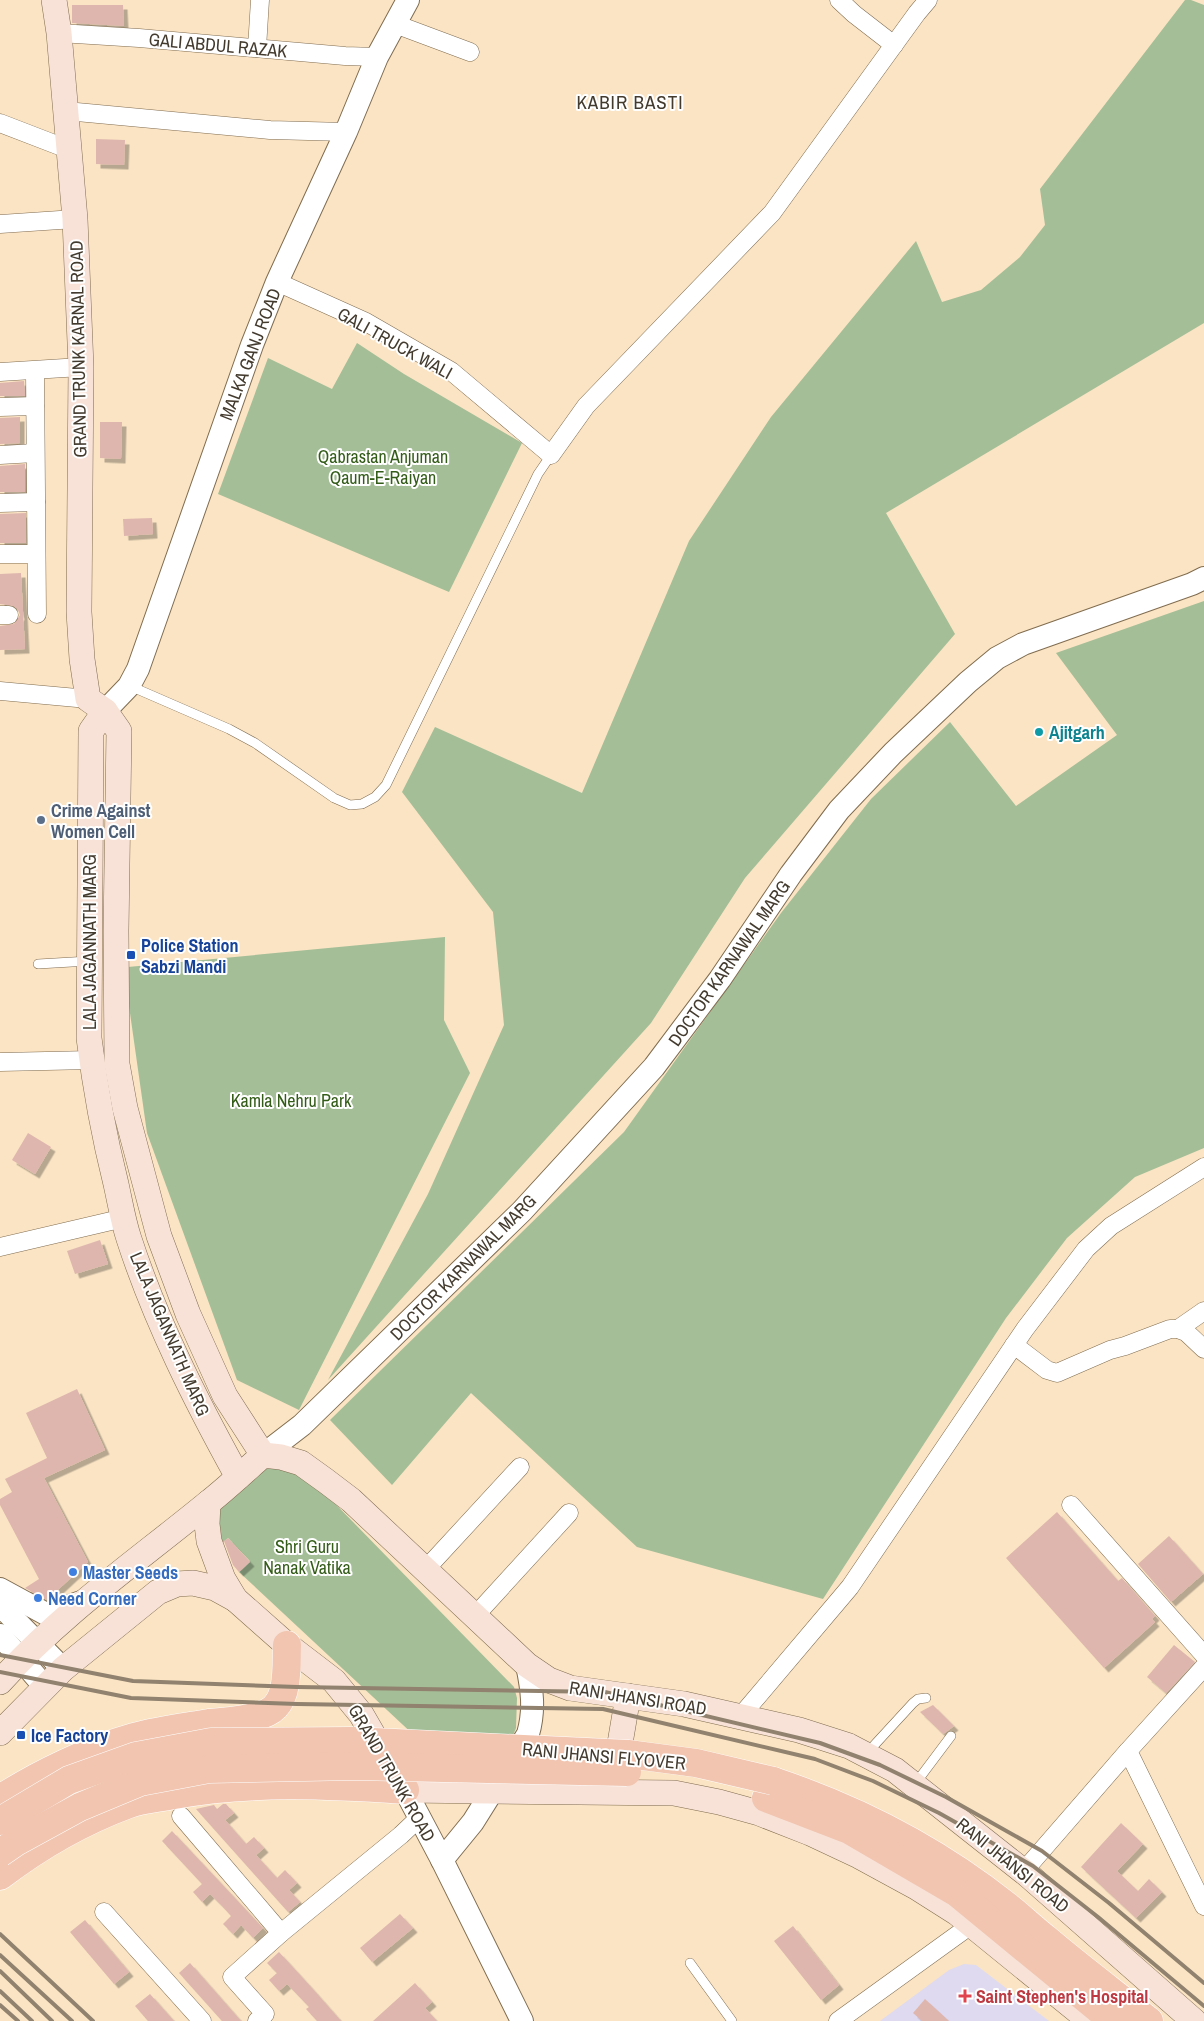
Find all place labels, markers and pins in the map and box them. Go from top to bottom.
place label: Ajitgarh [1049,720,1105,745]
marker: Ajitgarh [1033,726,1045,738]
place label: Crime Against Women Cell [51,798,151,844]
marker: Crime Against Women Cell [35,814,47,826]
place label: Police Station Sabzi Mandi [141,933,239,979]
marker: Police Station Sabzi Mandi [125,949,137,961]
place label: Master Seeds [83,1560,178,1585]
marker: Master Seeds [67,1566,79,1578]
place label: Need Corner [48,1586,137,1611]
marker: Need Corner [32,1592,44,1604]
place label: Ice Factory [31,1723,109,1748]
marker: Ice Factory [15,1729,27,1741]
place label: Saint Stephen's Hospital [976,1984,1148,2009]
marker: Saint Stephen's Hospital [958,1989,972,2003]

